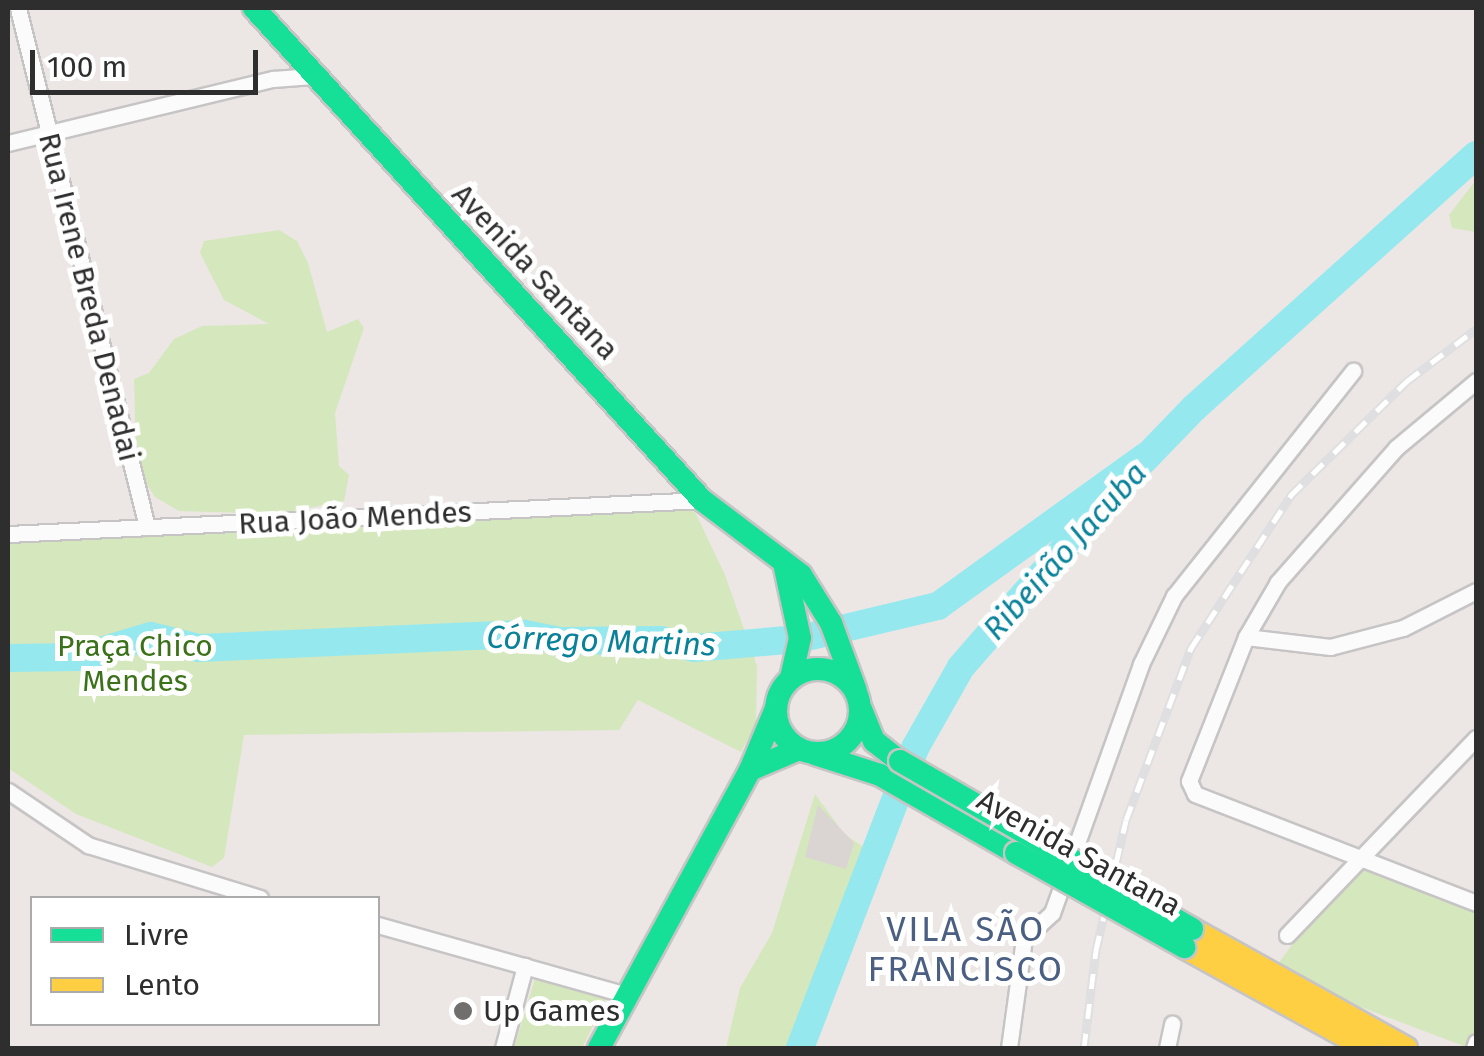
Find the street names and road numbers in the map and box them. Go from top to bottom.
street label: Rua Irene Breda Denadai [31,129,147,465]
street label: Avenida Santana [444,177,626,367]
street label: Rua João Mendes [237,494,473,542]
street label: Avenida Santana [971,782,1187,924]

